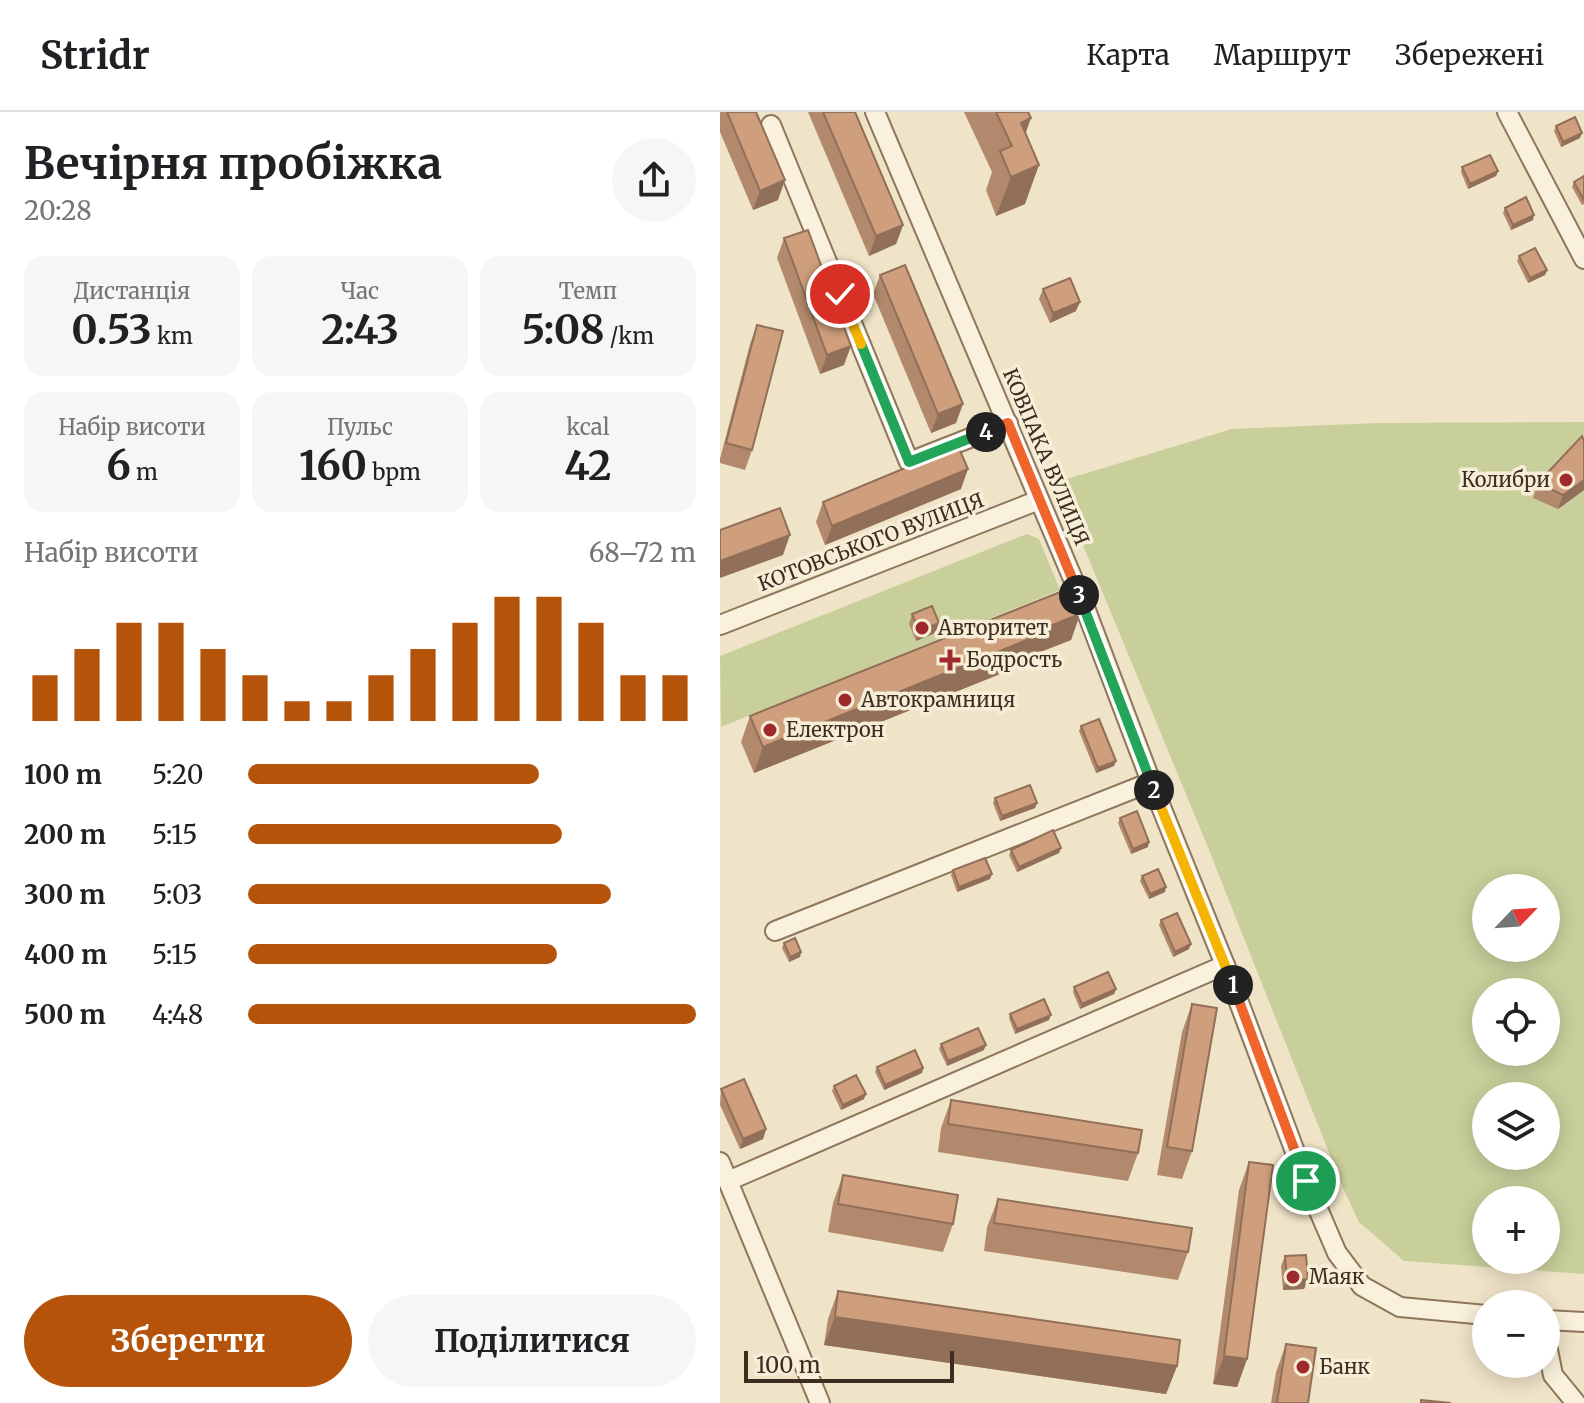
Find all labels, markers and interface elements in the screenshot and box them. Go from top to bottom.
text: Stridr [40,32,150,79]
text: Карта [1086,37,1170,73]
text: Маршрут [1214,37,1351,73]
text: Збережені [1395,37,1544,73]
text: Вечірня пробіжка [24,136,442,191]
button: share [612,138,696,222]
text: 20:28 [24,194,92,227]
pin [806,260,874,328]
icon: check [818,272,862,316]
text: Дистанція [74,277,190,305]
text: Час [341,277,379,305]
text: Темп [559,277,617,305]
text: 0.53 [71,305,152,355]
text: 2:43 [321,305,399,355]
text: 5:08 [522,305,605,355]
text: km [152,322,193,350]
text: /km [605,322,654,350]
street label: КОВПАКА ВУЛИЦЯ [998,365,1095,549]
pin: 4 [966,412,1006,452]
text: Набір висоти [58,413,206,441]
text: Пульс [327,413,393,441]
text: kcal [566,413,610,441]
text: 4 [979,418,993,446]
text: 6 [106,441,131,491]
text: 160 [299,441,367,491]
text: 42 [564,441,612,491]
text: m [131,458,158,486]
text: bpm [367,458,421,486]
place label: Колибри [1461,467,1550,492]
marker: Колибри [1557,471,1575,489]
street label: КОТОВСЬКОГО ВУЛИЦЯ [754,487,987,596]
text: Набір висоти [24,536,198,569]
text: 68–72 m [589,536,696,569]
pin: 3 [1059,575,1099,615]
text: 3 [1073,581,1085,609]
place label: Авторитет [937,615,1048,640]
marker: Авторитет [913,619,931,637]
place label: Бодрость [966,647,1062,672]
marker: Бодрость [941,651,959,669]
place label: Автокрамниця [860,687,1015,712]
marker: Автокрамниця [836,691,854,709]
place label: Електрон [786,717,884,742]
marker: Електрон [761,721,779,739]
text: 100 m [24,758,102,791]
text: 5:20 [152,758,204,791]
pin: 2 [1134,770,1174,810]
text: 2 [1148,776,1160,804]
text: 200 m [24,818,106,851]
text: 5:15 [152,818,197,851]
north arrow [1472,874,1560,962]
map controls [1472,874,1560,1378]
text: 300 m [24,878,105,911]
text: 5:03 [152,878,202,911]
text: 400 m [24,938,107,971]
text: 5:15 [152,938,197,971]
pin: 1 [1213,965,1253,1005]
text: 1 [1228,971,1238,999]
button: locate [1472,978,1560,1066]
text: 500 m [24,998,106,1031]
text: 4:48 [152,998,203,1031]
button: layers [1472,1082,1560,1170]
pin [1272,1147,1340,1215]
icon: arrive [1284,1159,1328,1203]
button: + [1472,1186,1560,1274]
place label: Маяк [1309,1264,1365,1289]
marker: Маяк [1284,1268,1302,1286]
button: − [1472,1290,1560,1378]
button: Зберегти [24,1295,352,1387]
button: Поділитися [368,1295,696,1387]
scale bar [744,1347,954,1383]
text: 100 m [756,1351,821,1379]
place label: Банк [1319,1354,1370,1379]
marker: Банк [1294,1358,1312,1376]

